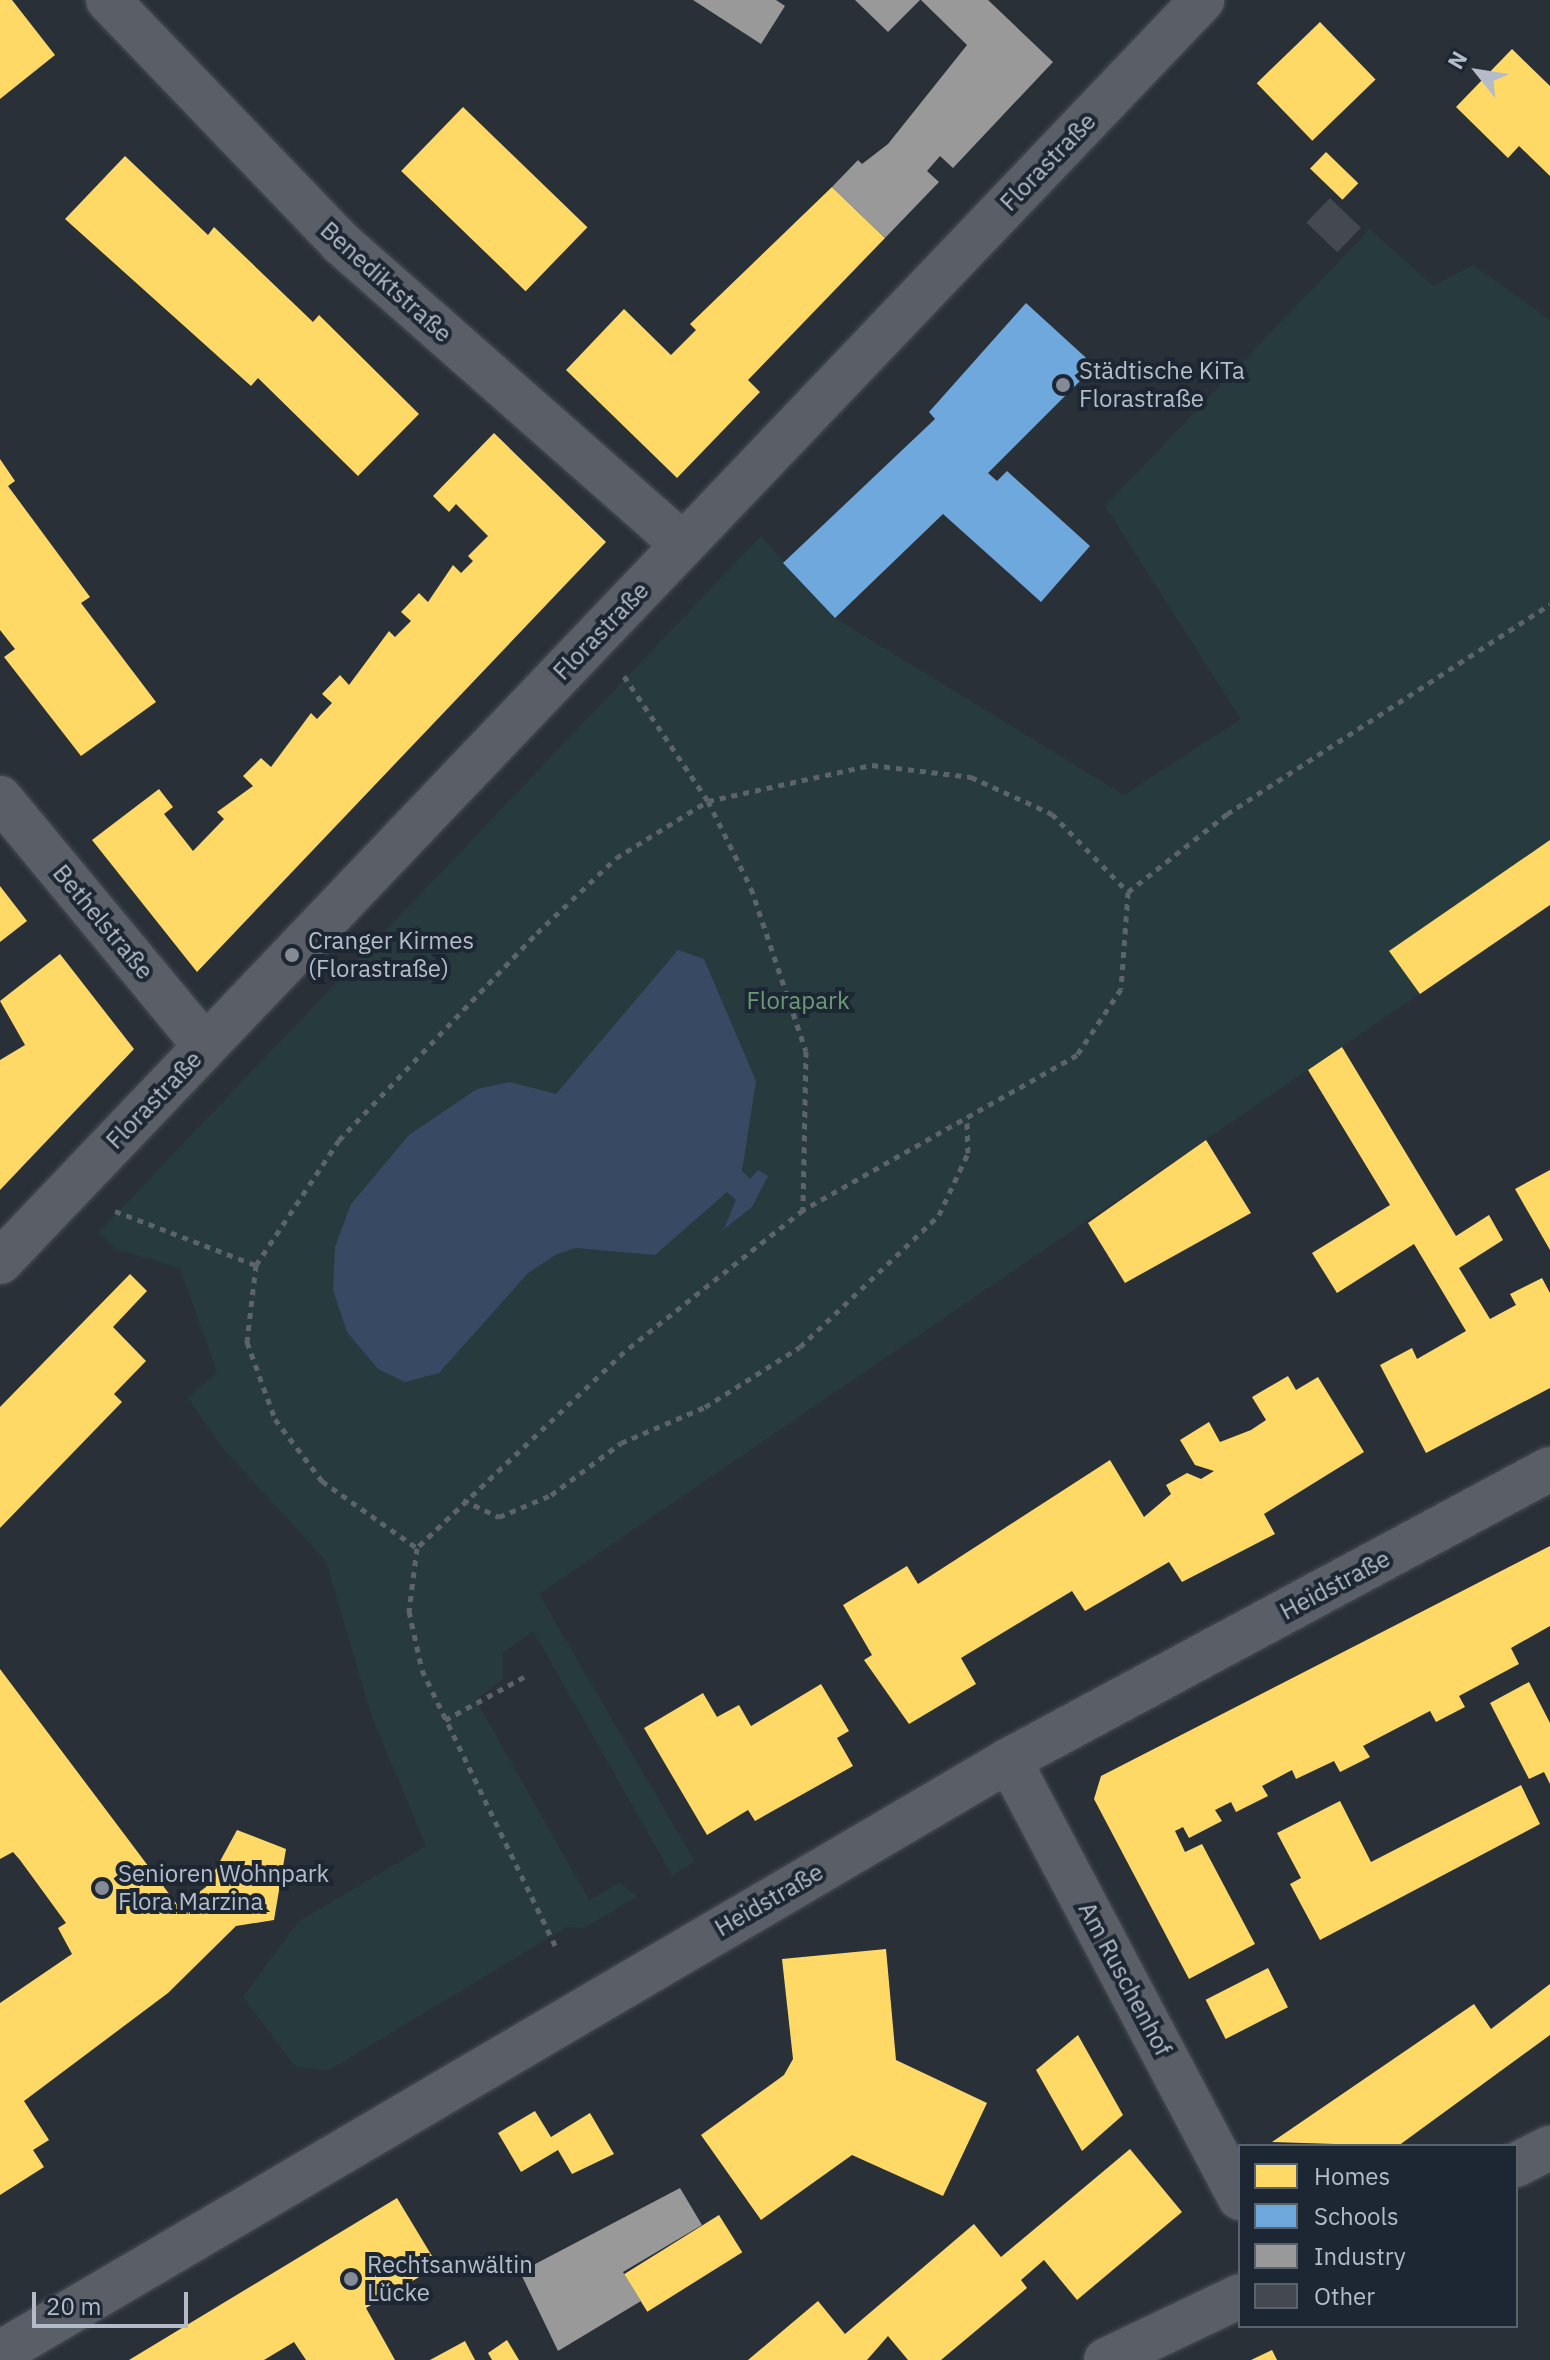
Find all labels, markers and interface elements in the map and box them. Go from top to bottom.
north arrow [1438,32,1518,112]
text: N [1440,46,1473,74]
street label: Florastraße [994,107,1102,217]
street label: Benediktstraße [315,216,457,348]
place label: Städtische KiTa Florastraße [1079,357,1245,413]
marker: Städtische KiTa Florastraße [1054,376,1072,394]
street label: Florastraße [547,576,655,686]
street label: Bethelstraße [47,859,159,985]
place label: Cranger Kirmes (Florastraße) [308,927,474,983]
marker: Cranger Kirmes (Florastraße) [283,946,301,964]
park label: Florapark [746,987,850,1015]
street label: Florastraße [100,1045,208,1155]
street label: Heidstraße [1275,1544,1395,1626]
street label: Heidstraße [710,1858,828,1942]
place label: Senioren Wohnpark Flora Marzina [118,1860,329,1916]
marker: Senioren Wohnpark Flora Marzina [93,1879,111,1897]
street label: Am Ruschenhof [1072,1897,1178,2061]
legend [1238,2144,1518,2328]
text: Homes [1314,2160,1390,2192]
text: Schools [1314,2200,1399,2232]
text: Industry [1314,2240,1406,2272]
place label: Rechtsanwältin Lücke [367,2251,533,2307]
marker: Rechtsanwältin Lücke [342,2270,360,2288]
scale bar [36,2276,192,2326]
text: Other [1314,2280,1375,2312]
text: 20 m [46,2290,101,2322]

